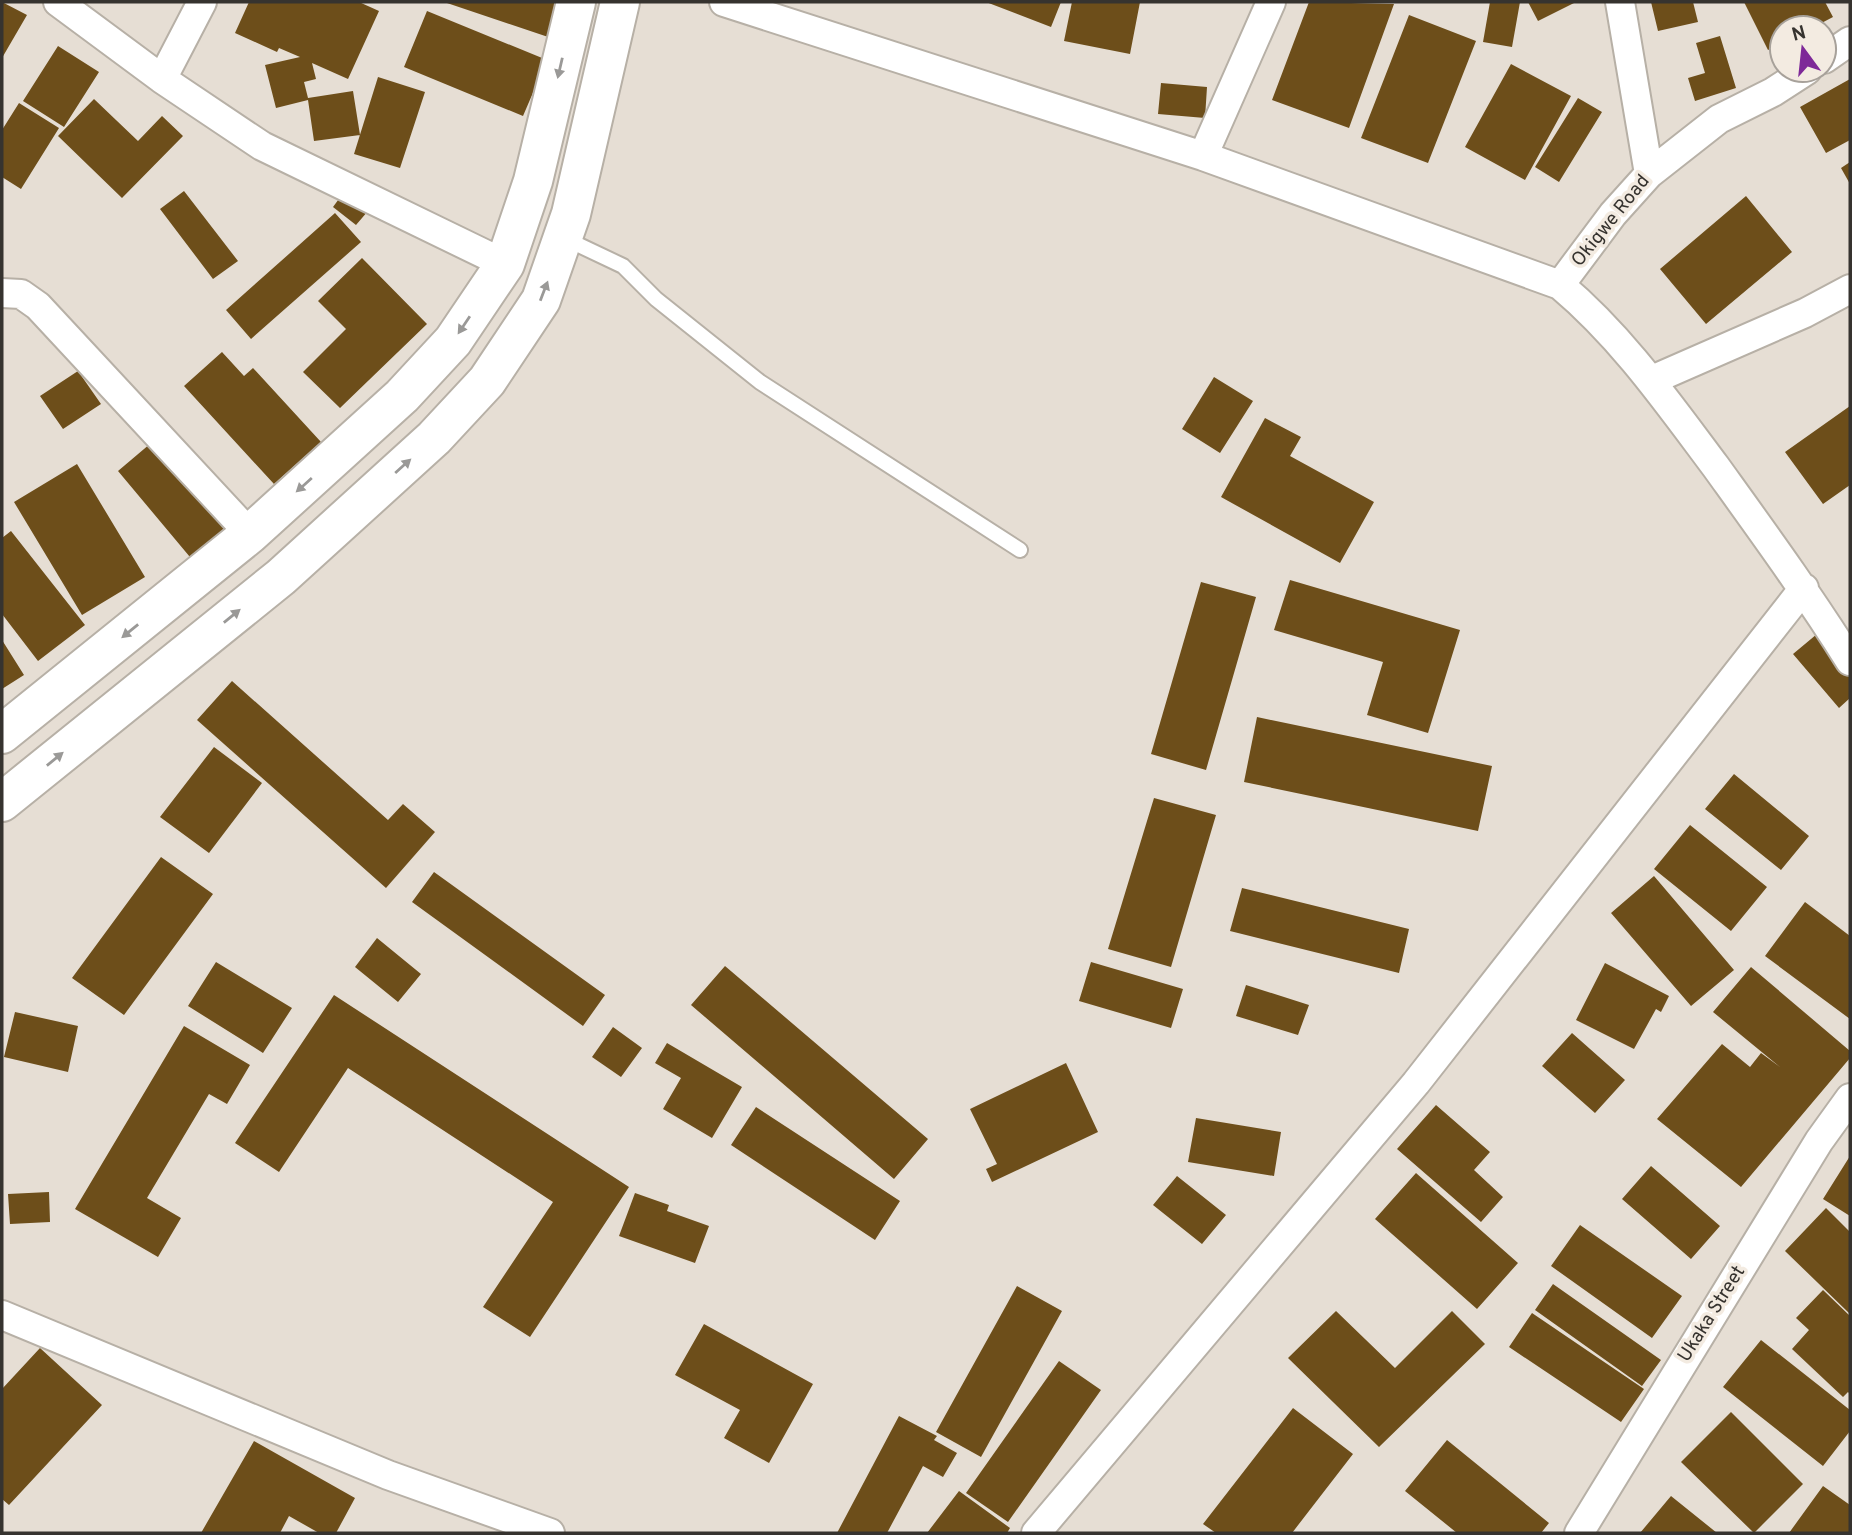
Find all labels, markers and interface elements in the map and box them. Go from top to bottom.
north arrow [1768,14,1838,84]
text: N [1789,21,1809,48]
one-way arrow [554,57,565,79]
street label: Okigwe Road [1567,170,1655,272]
one-way arrow [539,280,550,301]
one-way arrow [458,315,471,334]
one-way arrow [394,459,411,475]
one-way arrow [295,477,313,493]
one-way arrow [222,609,240,624]
one-way arrow [121,623,138,638]
one-way arrow [45,752,63,767]
street label: Ukaka Street [1673,1261,1751,1367]

